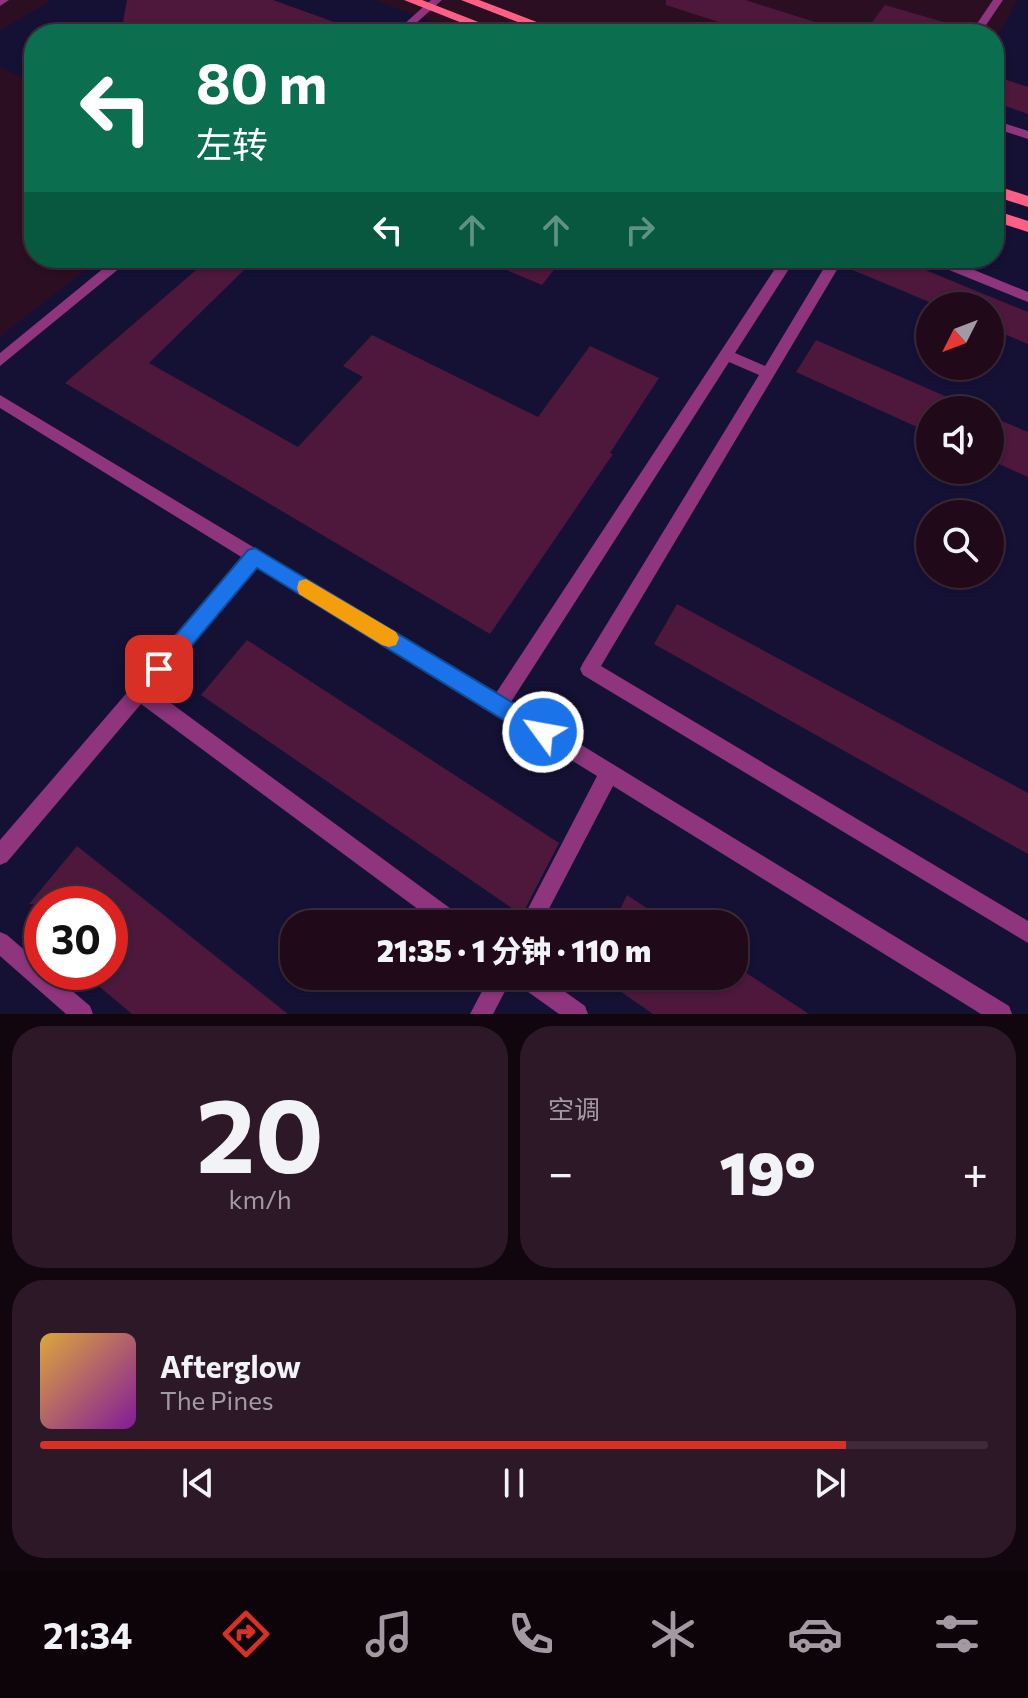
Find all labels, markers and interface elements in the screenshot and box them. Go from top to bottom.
text: 80 m [196,47,327,116]
icon: left [64,56,168,160]
text: 左转 [196,121,268,165]
icon: left [366,208,410,252]
icon: ahead [450,208,494,252]
icon: ahead [534,208,578,252]
icon: right [618,208,662,252]
north arrow [916,292,1004,380]
map controls [916,292,1004,588]
button: sound [916,396,1004,484]
button: search [916,500,1004,588]
pin [125,635,193,703]
icon: arrive [137,647,181,691]
position arrow [501,690,585,774]
speed limit sign: 30 [24,886,128,990]
text: 21:35 · 1 分钟 · 110 m [377,931,651,968]
text: 20 [196,1067,324,1194]
text: 空调 [548,1093,600,1124]
text: 19° [719,1134,816,1207]
text: − [548,1144,573,1198]
text: + [962,1144,988,1198]
text: km/h [228,1183,292,1214]
text: Afterglow [160,1347,301,1384]
text: The Pines [160,1384,274,1415]
icon: previous [176,1461,220,1505]
icon: pause [492,1461,536,1505]
icon: next [808,1461,852,1505]
icon: directions [218,1606,274,1662]
icon: music [361,1606,417,1662]
icon: phone [503,1606,559,1662]
icon: climate [645,1606,701,1662]
icon: car [787,1606,843,1662]
icon: filters [929,1606,985,1662]
text: 21:34 [43,1612,132,1656]

